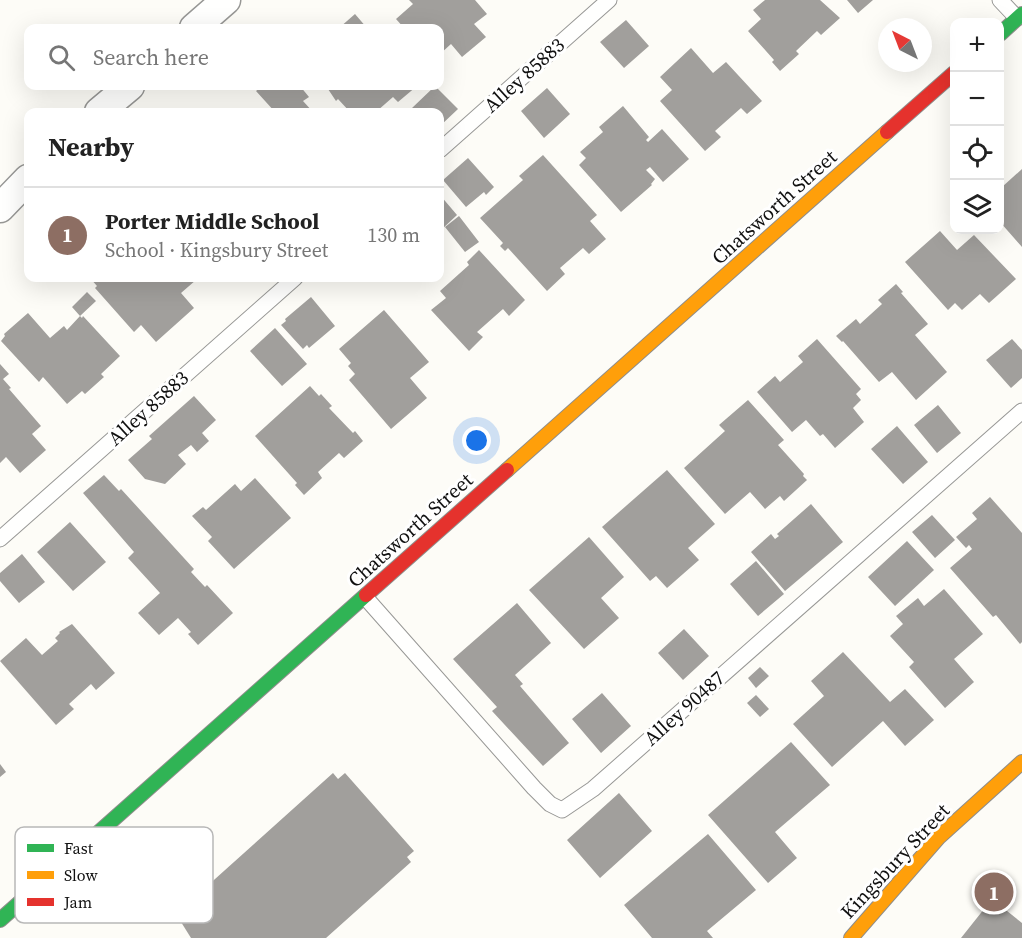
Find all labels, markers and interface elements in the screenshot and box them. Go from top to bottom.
north arrow [878,18,932,72]
map controls [950,18,1004,234]
button: + [950,18,1004,72]
search box [24,24,444,90]
street label: Alley 85883 [477,31,571,119]
icon: search [45,41,78,74]
text: Search here [93,42,209,72]
button: − [950,72,1004,126]
button: locate [950,126,1004,180]
text: Nearby [48,129,134,165]
street label: Chatsworth Street [705,143,843,271]
button: layers [950,180,1004,234]
text: Porter Middle School [105,206,319,236]
text: 1 [62,221,73,249]
text: 130 m [367,221,420,249]
text: School · Kingsbury Street [105,236,328,264]
street label: Alley 85883 [101,364,195,452]
your location [462,426,491,455]
street label: Chatsworth Street [341,466,479,594]
street label: Alley 90487 [637,664,731,752]
street label: Kingsbury Street [834,797,956,925]
legend [15,827,213,923]
text: Fast [64,837,94,859]
text: Slow [64,864,99,886]
pin: 1 [974,870,1014,914]
text: Jam [63,891,92,913]

